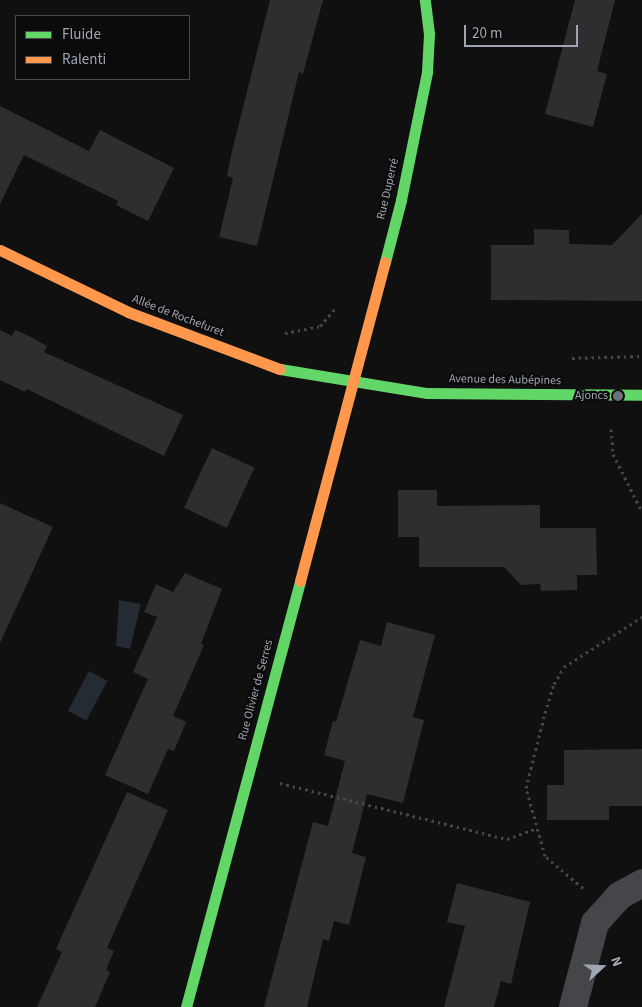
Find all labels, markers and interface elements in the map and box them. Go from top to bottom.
legend [15,15,190,80]
scale bar [467,15,581,47]
text: 20 m [472,23,502,44]
text: Fluide [62,24,101,45]
text: Ralenti [62,49,106,70]
street label: Rue Duperré [374,157,402,221]
street label: Allée de Rochefuret [130,292,226,340]
street label: Avenue des Aubépines [449,372,561,388]
place label: Ajoncs [575,389,608,403]
marker: Ajoncs [612,390,624,402]
street label: Rue Olivier de Serres [236,638,276,742]
north arrow [577,942,627,992]
text: N [605,954,627,970]

